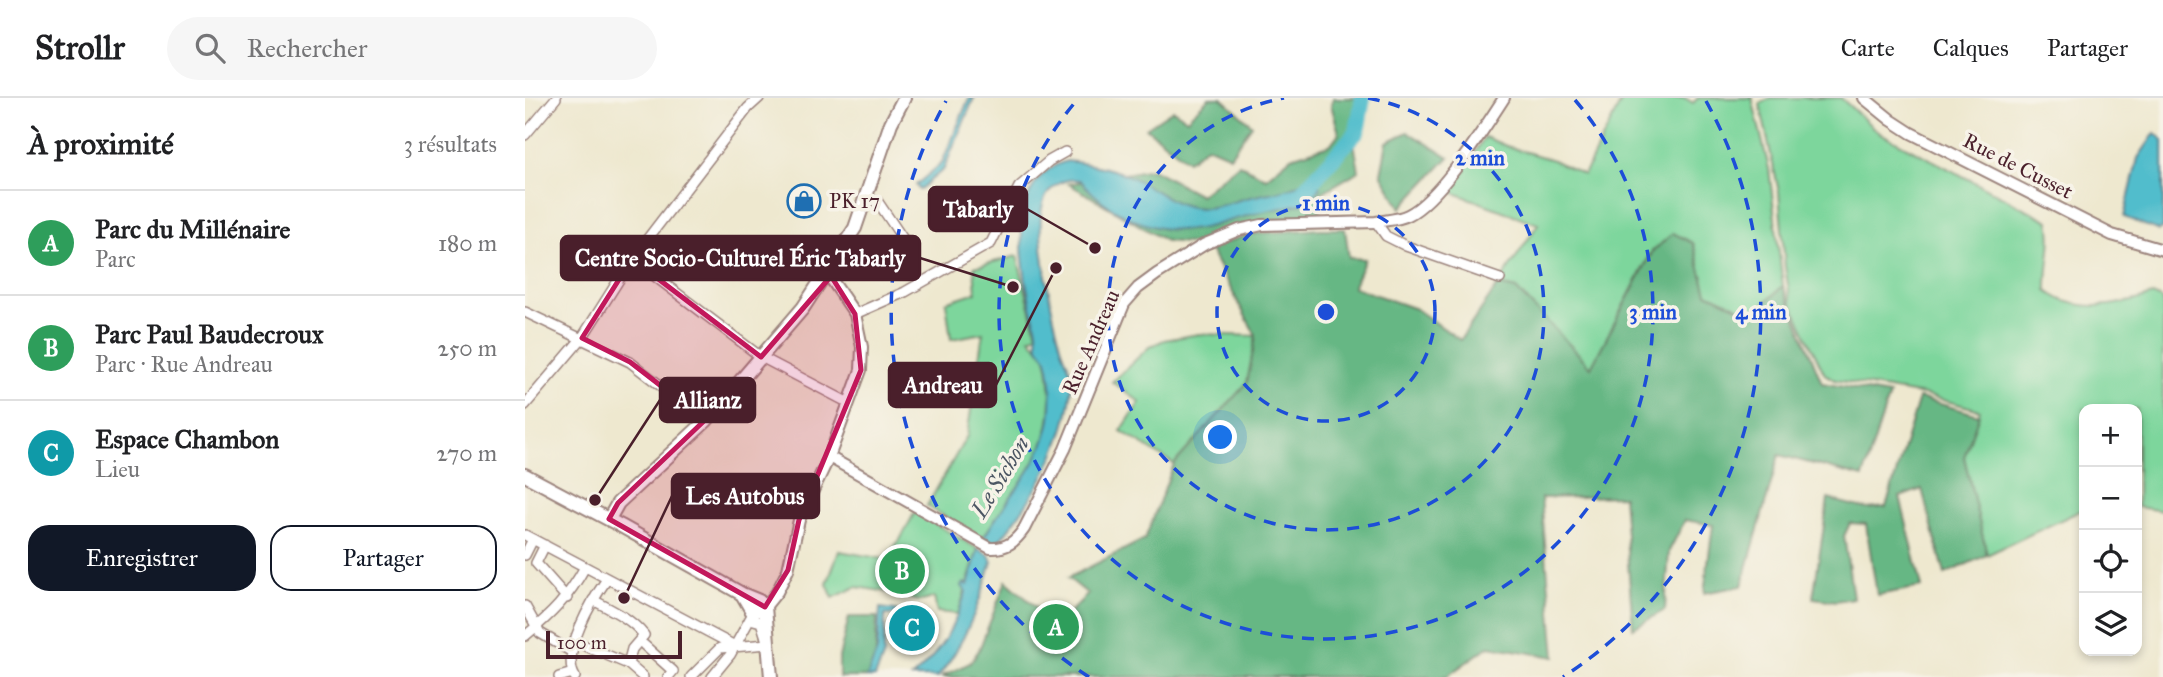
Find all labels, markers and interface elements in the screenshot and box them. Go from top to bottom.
search box [167,17,657,80]
text: Strollr [35,28,125,68]
icon: search [191,29,229,67]
text: Rechercher [247,32,368,64]
text: Carte [1841,33,1895,63]
text: Calques [1933,33,2009,63]
text: Partager [2047,33,2128,63]
text: À proximité [28,126,174,162]
street label: Rue de Cusset [1959,127,2078,205]
text: 3 résultats [404,130,497,158]
text: 2 min [1455,145,1505,171]
shop icon: PK 17 [785,182,823,220]
callout: Tabarly [929,187,1027,231]
place label: PK 17 [829,188,880,214]
text: 1 min [1302,190,1350,216]
text: Tabarly [942,195,1014,224]
text: Parc du Millénaire [95,213,290,245]
text: A [43,229,59,257]
text: 180 m [438,229,497,257]
callout: Centre Socio-Culturel Éric Tabarly [561,236,920,280]
text: Centre Socio-Culturel Éric Tabarly [575,242,907,273]
text: Parc [95,245,136,273]
street label: Rue Andreau [1056,286,1126,398]
text: 3 min [1629,299,1677,325]
text: 4 min [1735,299,1787,325]
centre of rings [1314,300,1338,324]
text: Parc Paul Baudecroux [95,318,324,350]
text: B [43,334,59,362]
text: 250 m [437,334,497,362]
text: Parc · Rue Andreau [95,350,273,378]
callout: Andreau [889,363,996,407]
text: Andreau [901,371,983,399]
callout: Allianz [660,378,755,422]
text: Allianz [672,386,742,414]
map controls [2079,404,2142,656]
button: + [2079,404,2142,467]
your location [1203,420,1237,454]
text: Espace Chambon [95,423,279,455]
water label: Le Sichon [964,431,1035,523]
text: C [43,439,59,467]
text: 270 m [436,439,497,467]
text: Lieu [95,455,140,483]
button: − [2079,467,2142,530]
callout: Les Autobus [672,474,819,518]
text: Les Autobus [685,482,805,510]
button: Enregistrer [28,525,256,591]
button: Partager [270,525,497,591]
button: locate [2079,530,2142,593]
pin: B [879,545,925,597]
button: layers [2079,593,2142,656]
pin: A [1033,601,1079,653]
pin: C [889,602,935,654]
scale bar [546,628,683,660]
text: 100 m [557,631,607,654]

